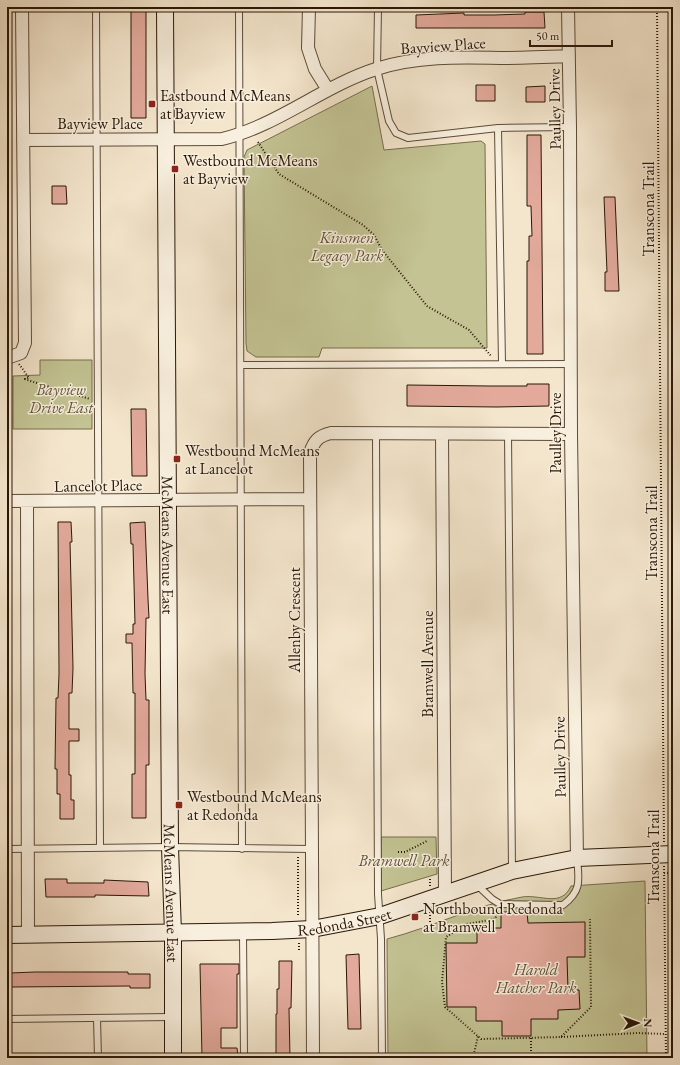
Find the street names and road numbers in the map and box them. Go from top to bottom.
street label: Bayview Place [400,32,486,59]
street label: Paulley Drive [543,68,566,150]
street label: Bayview Place [57,113,143,134]
street label: Transcona Trail [638,161,659,257]
street label: Paulley Drive [545,392,566,474]
street label: Lancelot Place [54,474,142,497]
street label: McMeans Avenue East [157,476,179,614]
street label: Transcona Trail [641,485,662,581]
street label: Allenby Crescent [284,567,305,674]
street label: Bramwell Avenue [417,611,438,717]
street label: Paulley Drive [548,716,571,798]
street label: Transcona Trail [643,809,664,905]
street label: McMeans Avenue East [159,824,183,962]
street label: Redonda Street [297,903,394,941]

